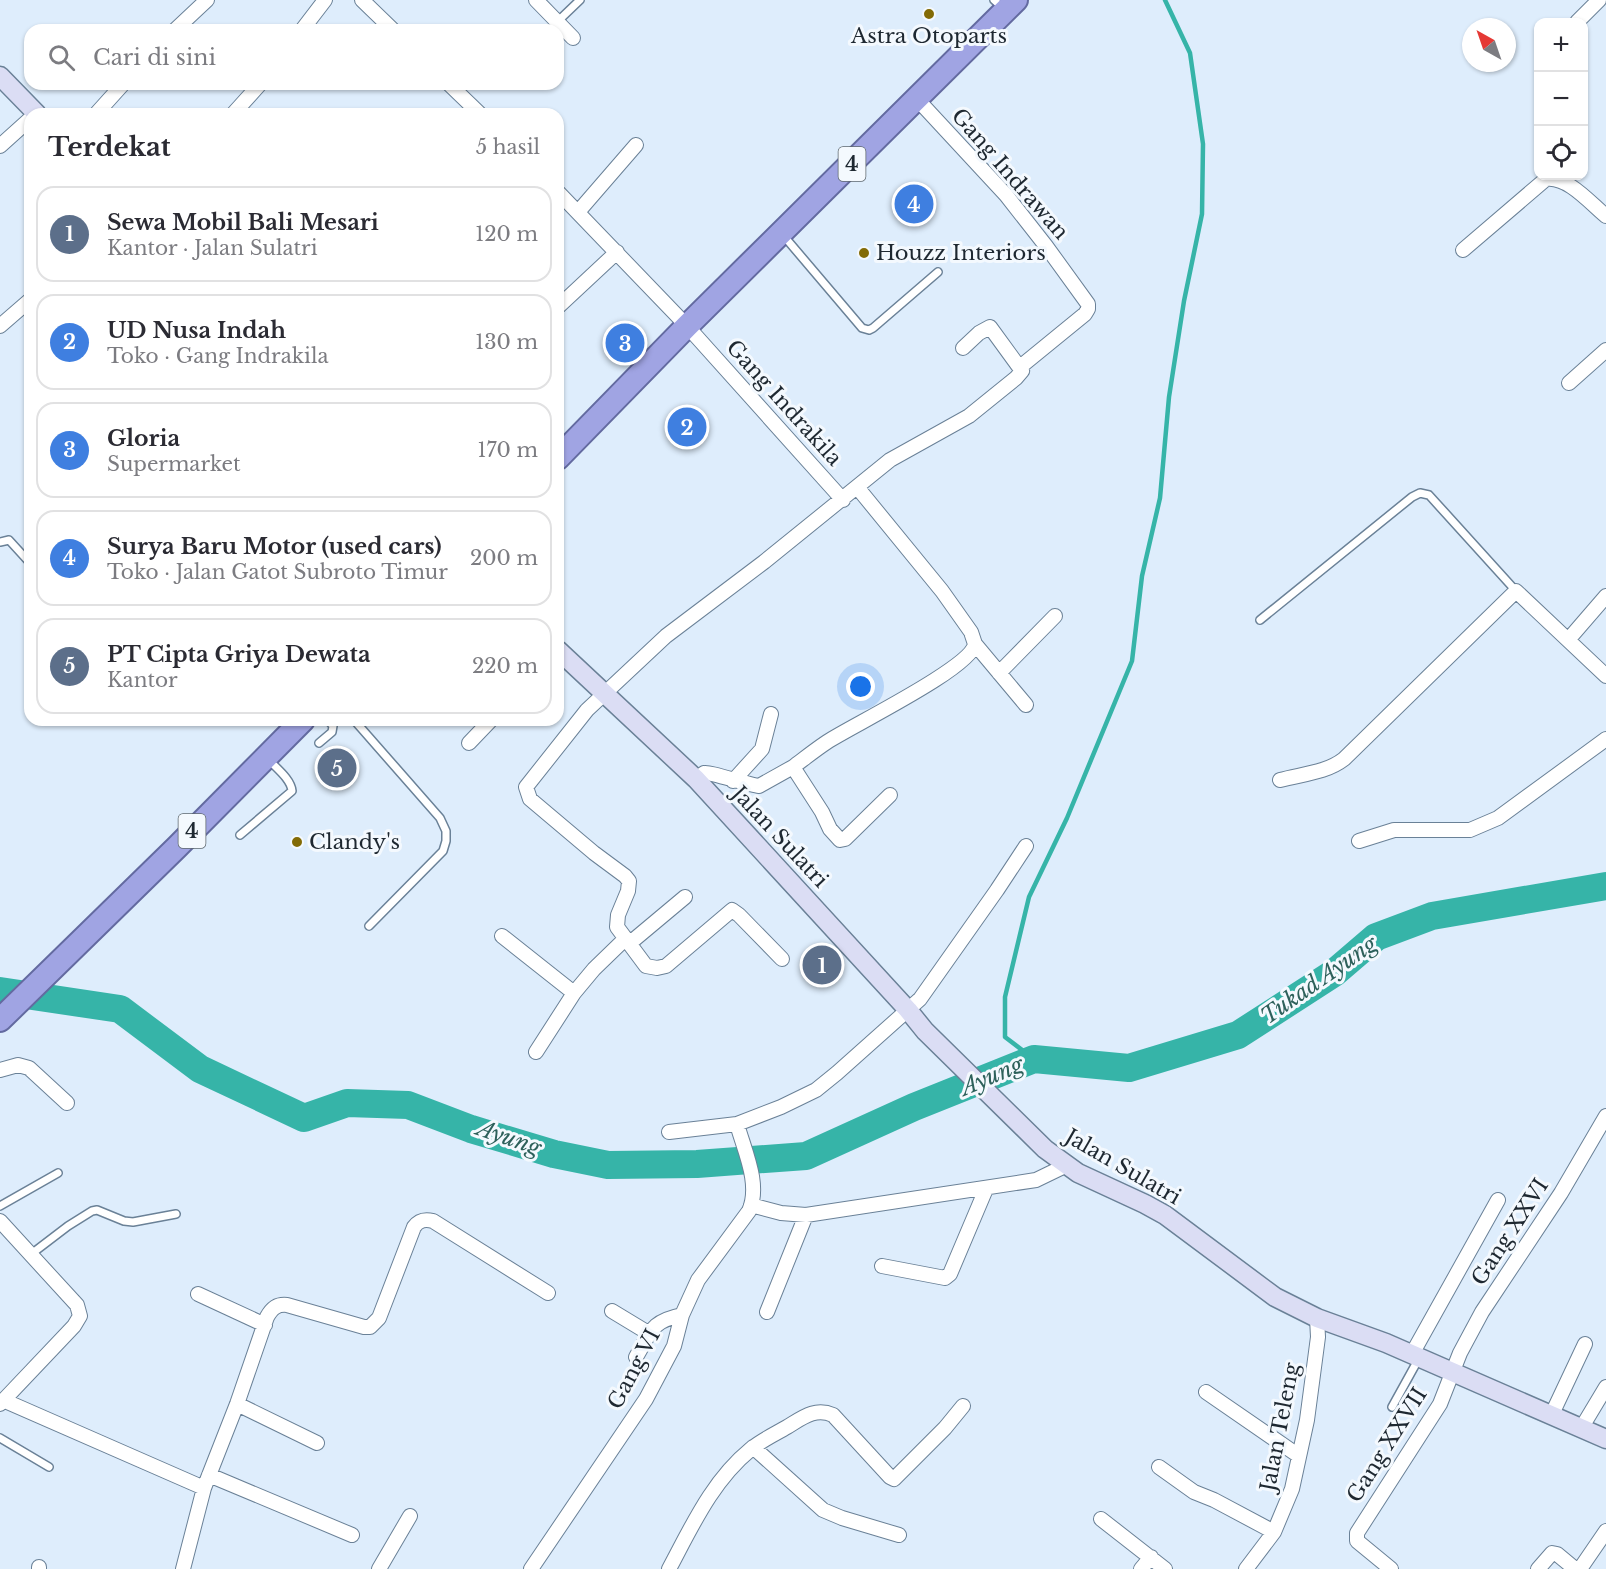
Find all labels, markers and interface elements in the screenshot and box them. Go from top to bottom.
marker: Astra Otoparts [922,7,936,21]
north arrow [1462,18,1516,72]
map controls [1534,18,1588,180]
button: + [1534,18,1588,72]
place label: Astra Otoparts [850,23,1007,49]
search box [24,24,564,90]
icon: search [45,41,78,74]
text: Cari di sini [93,44,216,71]
button: − [1534,72,1588,126]
street label: Gang Indrawan [946,103,1074,245]
button: locate [1534,126,1588,180]
text: Terdekat [48,131,171,163]
text: 5 hasil [476,135,540,159]
road number: 4 [838,147,866,181]
pin: 4 [894,182,934,226]
text: Sewa Mobil Bali Mesari [107,209,379,236]
text: 1 [65,222,74,246]
text: 120 m [475,222,538,246]
text: Kantor · Jalan Sulatri [107,236,317,260]
place label: Houzz Interiors [876,240,1046,266]
marker: Houzz Interiors [857,246,871,260]
text: UD Nusa Indah [107,317,286,344]
pin: 3 [606,320,644,366]
text: 2 [63,330,76,354]
text: 130 m [475,330,538,354]
street label: Gang Indrakila [721,335,848,472]
text: Toko · Gang Indrakila [107,344,328,368]
pin: 2 [668,404,706,450]
text: Gloria [107,425,180,452]
text: 3 [63,438,76,462]
text: 170 m [478,438,538,462]
text: Supermarket [107,452,241,476]
text: Surya Baru Motor (used cars) [107,533,442,560]
text: 4 [63,546,76,570]
text: 200 m [470,546,538,570]
text: Toko · Jalan Gatot Subroto Timur [107,560,448,584]
text: PT Cipta Griya Dewata [107,641,371,668]
text: 5 [64,654,75,678]
text: 220 m [472,654,538,678]
text: Kantor [107,668,178,692]
your location [846,672,875,701]
pin: 5 [318,746,356,790]
street label: Jalan Sulatri [724,779,834,893]
road number: 4 [178,814,206,848]
place label: Clandy's [309,829,400,855]
marker: Clandy's [290,835,304,849]
water label: Tukad Ayung [1256,929,1384,1030]
pin: 1 [802,942,842,988]
water label: Ayung [954,1050,1029,1102]
water label: Ayung [471,1114,546,1162]
street label: Jalan Sulatri [1058,1122,1186,1211]
street label: Gang XXVI [1466,1174,1554,1290]
street label: Gang VI [602,1324,666,1414]
street label: Jalan Teleng [1254,1360,1305,1496]
street label: Gang XXVII [1341,1383,1433,1507]

